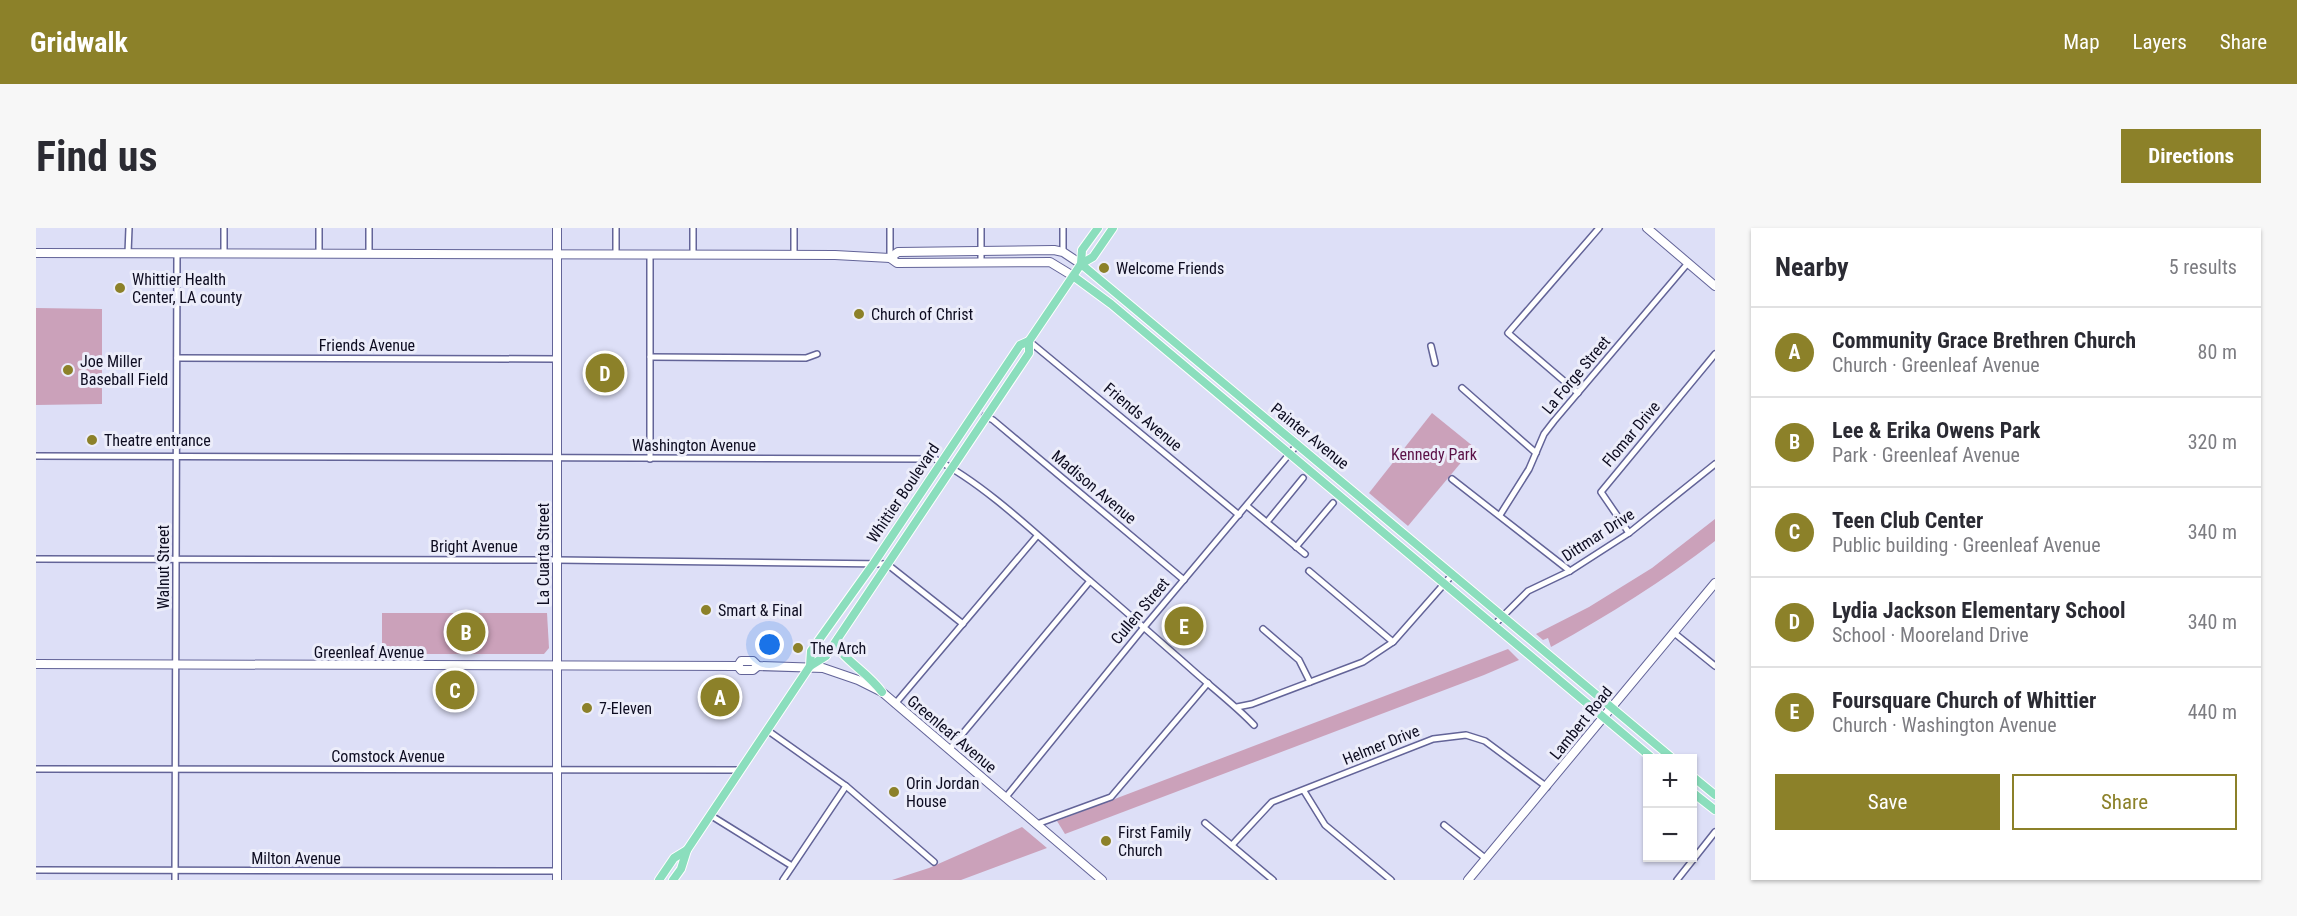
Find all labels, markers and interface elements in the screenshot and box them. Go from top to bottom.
text: Gridwalk [30,26,128,59]
text: Map [2063,30,2100,54]
text: Layers [2133,30,2187,54]
text: Share [2220,30,2267,54]
button: Directions [2121,129,2261,183]
text: Find us [36,132,157,181]
text: Nearby [1775,252,1849,282]
text: 5 results [2169,255,2237,279]
place label: Welcome Friends [1116,259,1224,278]
marker: Welcome Friends [1097,261,1111,275]
place label: Whittier Health Center, LA county [132,270,243,307]
marker: Whittier Health Center, LA county [113,281,127,295]
place label: Church of Christ [871,305,973,324]
marker: Church of Christ [852,307,866,321]
text: Community Grace Brethren Church [1832,328,2136,353]
street label: La Forge Street [1538,332,1614,418]
street label: Friends Avenue [319,336,415,355]
text: A [1789,340,1800,364]
text: 80 m [2198,340,2237,364]
pin: D [586,350,624,396]
place label: Joe Miller Baseball Field [80,352,168,389]
text: Church · Greenleaf Avenue [1832,353,2040,377]
marker: Joe Miller Baseball Field [61,363,75,377]
street label: Friends Avenue [1100,379,1186,455]
street label: Flomar Drive [1598,397,1664,471]
street label: Painter Avenue [1267,399,1353,473]
text: Lee & Erika Owens Park [1832,418,2040,443]
text: B [1789,430,1800,454]
text: 320 m [2188,430,2237,454]
place label: Theatre entrance [104,431,211,450]
marker: Theatre entrance [85,433,99,447]
street label: Washington Avenue [632,436,756,455]
street label: Whittier Boulevard [863,440,943,546]
text: Park · Greenleaf Avenue [1832,443,2020,467]
park label: Kennedy Park [1391,445,1478,464]
street label: Madison Avenue [1048,446,1140,528]
street label: La Cuarta Street [534,503,553,605]
street label: Dittmar Drive [1558,505,1638,565]
text: Teen Club Center [1832,508,1983,533]
text: C [1789,520,1800,544]
text: 340 m [2188,520,2237,544]
street label: Walnut Street [154,524,173,609]
text: Public building · Greenleaf Avenue [1832,533,2101,557]
street label: Bright Avenue [430,537,518,556]
street label: Cullen Street [1107,574,1173,648]
text: Lydia Jackson Elementary School [1832,598,2126,623]
place label: Smart & Final [718,601,803,620]
marker: Smart & Final [699,603,713,617]
pin: E [1164,604,1204,648]
pin: B [446,610,486,654]
text: D [1789,610,1800,634]
text: 340 m [2188,610,2237,634]
text: School · Mooreland Drive [1832,623,2029,647]
your location [755,630,784,659]
place label: The Arch [810,639,866,658]
marker: The Arch [791,641,805,655]
street label: Greenleaf Avenue [314,643,424,662]
pin: C [436,668,474,712]
pin: A [700,674,740,720]
street label: Lambert Road [1546,683,1616,763]
text: Foursquare Church of Whittier [1832,688,2096,713]
street label: Greenleaf Avenue [904,691,1000,777]
place label: 7-Eleven [599,699,652,718]
text: E [1790,700,1799,724]
text: 440 m [2188,700,2237,724]
marker: 7-Eleven [580,701,594,715]
text: Church · Washington Avenue [1832,713,2057,737]
street label: Helmer Drive [1340,721,1422,769]
street label: Comstock Avenue [331,747,445,766]
map controls [1643,754,1697,862]
button: + [1643,754,1697,808]
place label: Orin Jordan House [906,774,979,811]
button: Save [1775,774,2000,830]
button: Share [2012,774,2237,830]
marker: Orin Jordan House [887,785,901,799]
button: − [1643,808,1697,862]
place label: First Family Church [1118,823,1191,860]
marker: First Family Church [1099,834,1113,848]
street label: Milton Avenue [251,849,341,868]

